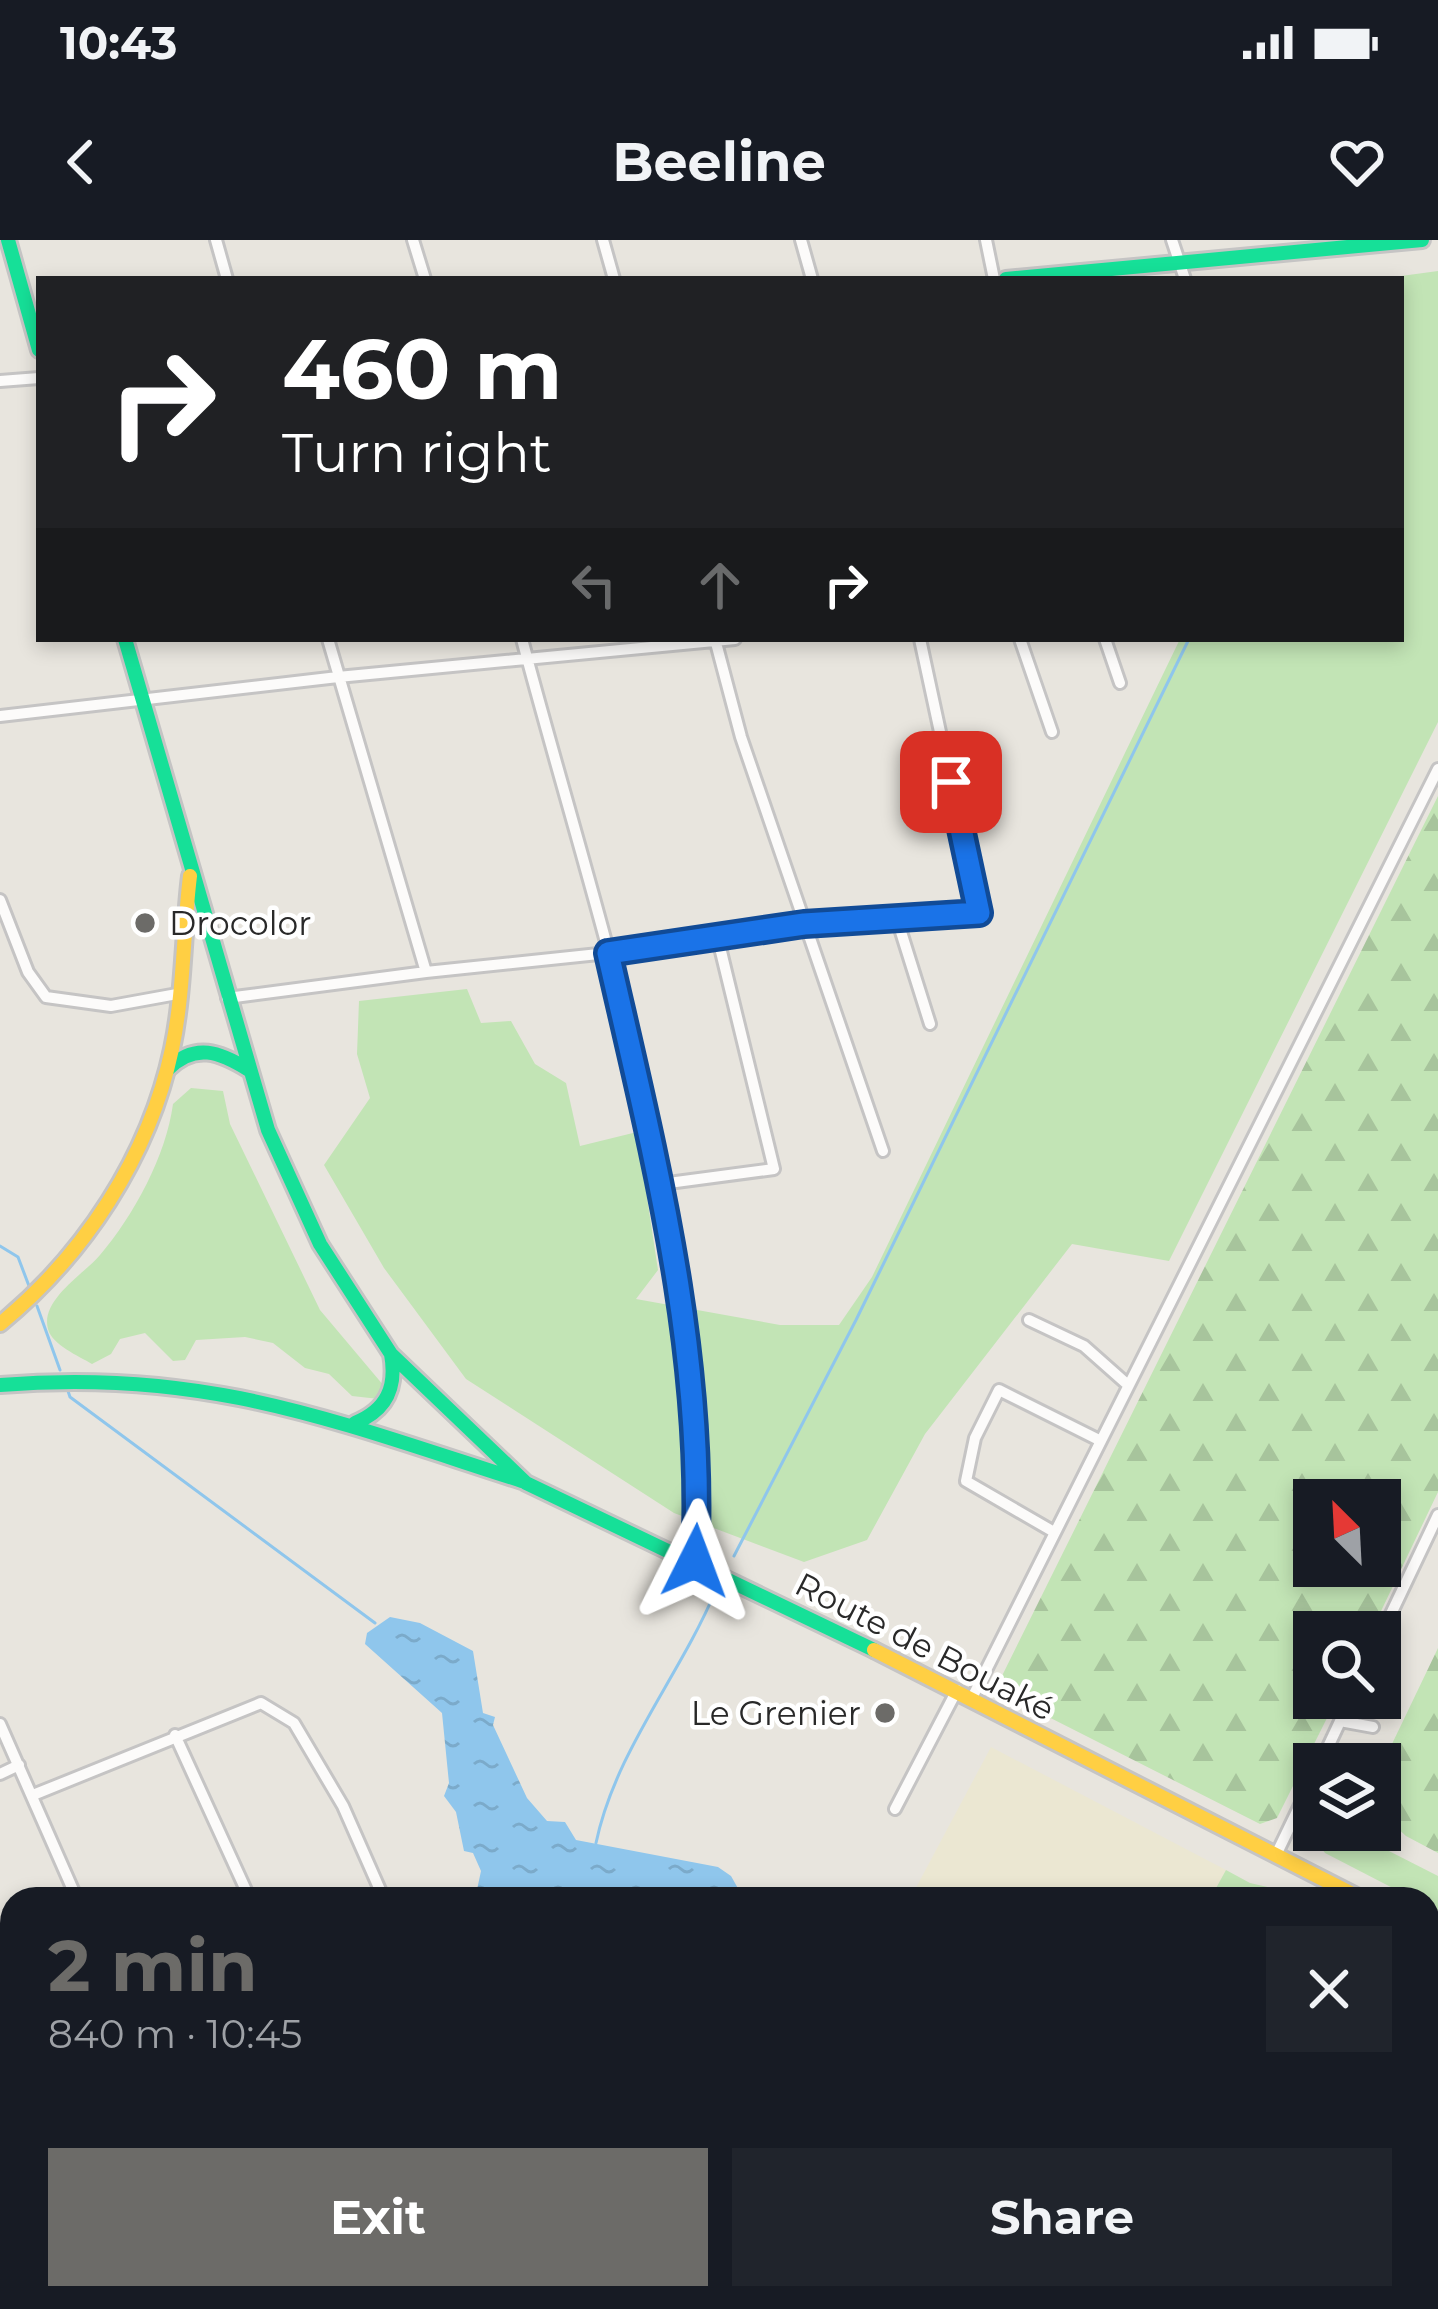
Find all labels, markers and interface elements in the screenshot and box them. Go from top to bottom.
text: 10:43 [60,15,177,70]
icon: back [48,129,114,195]
text: Beeline [612,129,826,195]
icon: heart [1324,129,1390,195]
text: 460 m [282,318,562,420]
icon: right [84,324,240,480]
text: Turn right [282,420,552,486]
icon: left [561,552,627,618]
icon: ahead [687,552,753,618]
icon: right [813,552,879,618]
pin [900,731,1002,833]
icon: arrive [918,749,984,815]
place label: Drocolor [169,903,312,943]
marker: Drocolor [132,910,158,936]
north arrow [1293,1479,1401,1587]
map controls [1293,1479,1401,1851]
position arrow [632,1498,758,1624]
street label: Route de Bouaké [789,1563,1061,1729]
button: search [1293,1611,1401,1719]
place label: Le Grenier [691,1693,861,1733]
marker: Le Grenier [872,1700,898,1726]
button: layers [1293,1743,1401,1851]
text: 2 min [48,1921,258,2009]
button: close [1266,1926,1392,2052]
text: 840 m · 10:45 [48,2010,302,2058]
button: Exit [48,2148,708,2286]
button: Share [732,2148,1392,2286]

